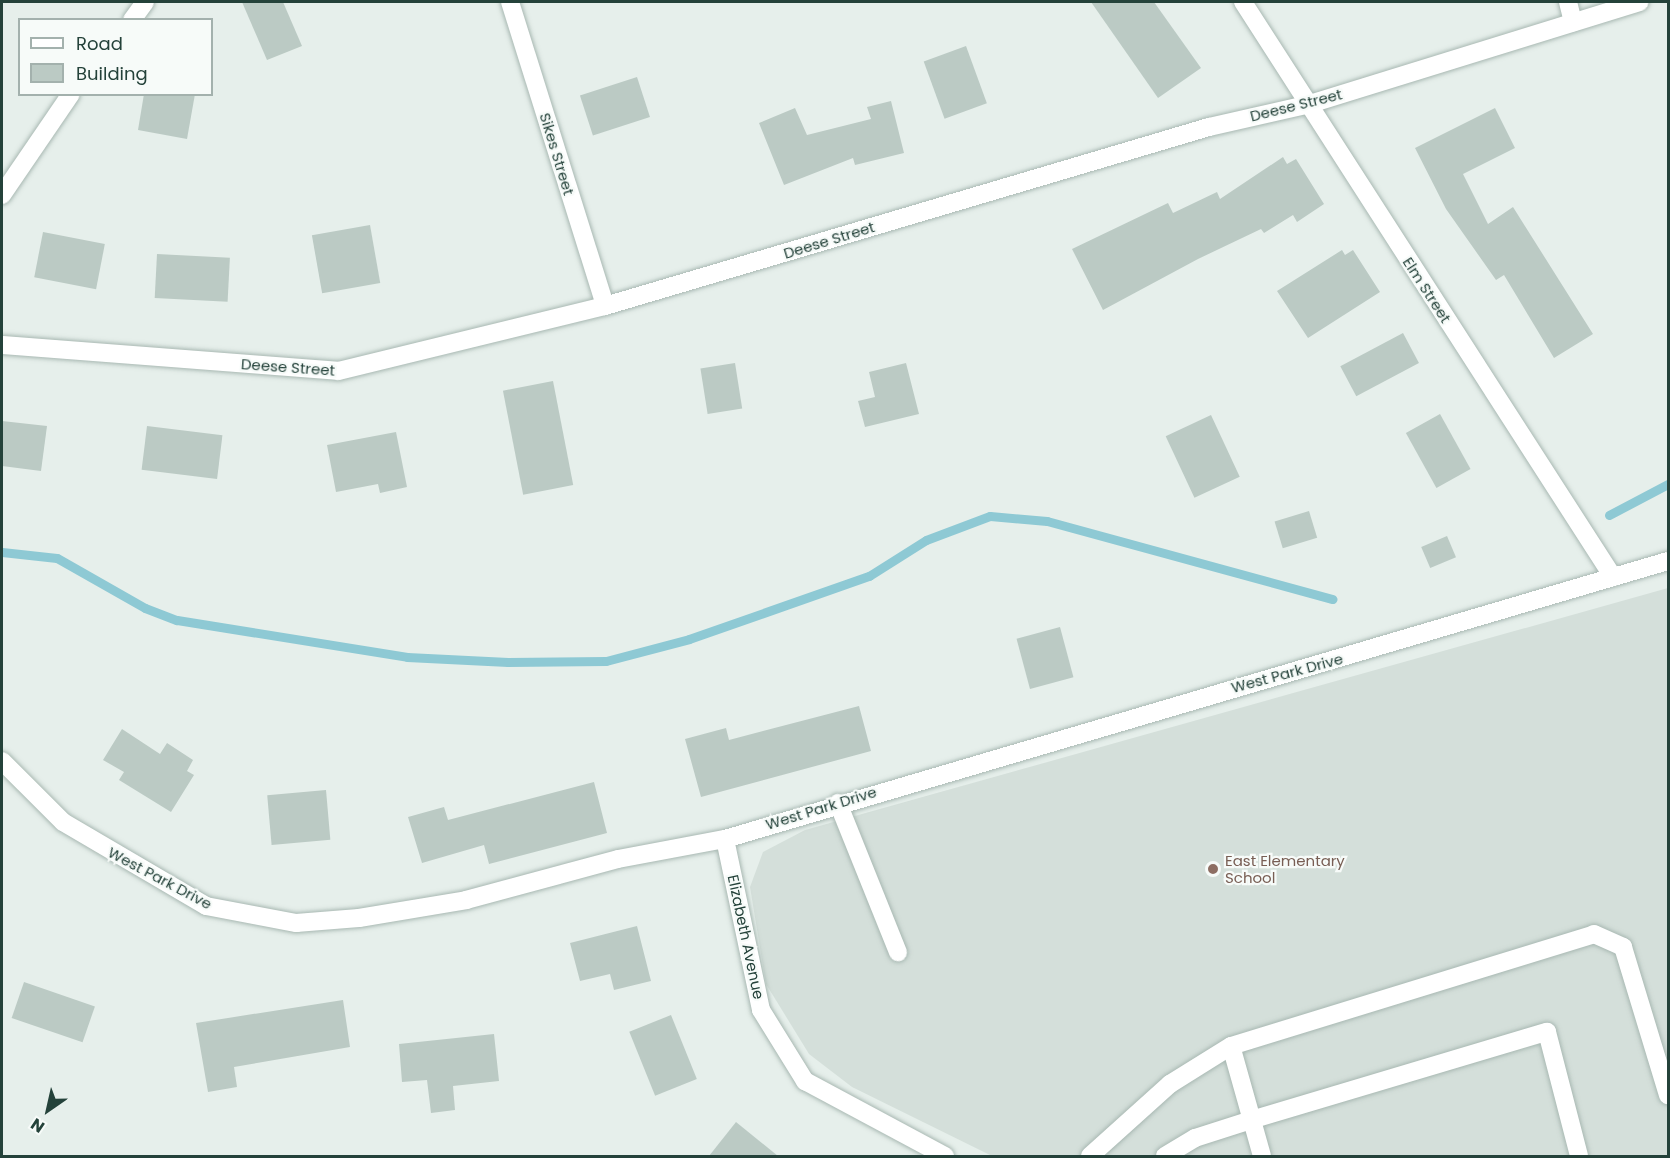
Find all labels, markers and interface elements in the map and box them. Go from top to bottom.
legend [18,18,213,96]
text: Road [76,31,123,56]
text: Building [76,61,148,86]
street label: Deese Street [1248,85,1344,125]
street label: Sikes Street [536,111,578,197]
street label: Deese Street [781,218,877,262]
street label: Elm Street [1399,254,1455,326]
street label: Deese Street [240,355,336,379]
street label: West Park Drive [1229,649,1345,697]
street label: West Park Drive [763,783,879,833]
street label: West Park Drive [105,843,215,913]
place label: East Elementary School [1225,851,1345,886]
marker: East Elementary School [1206,862,1220,876]
street label: Elizabeth Avenue [724,873,768,1001]
north arrow [18,1080,78,1140]
text: N [26,1112,49,1138]

